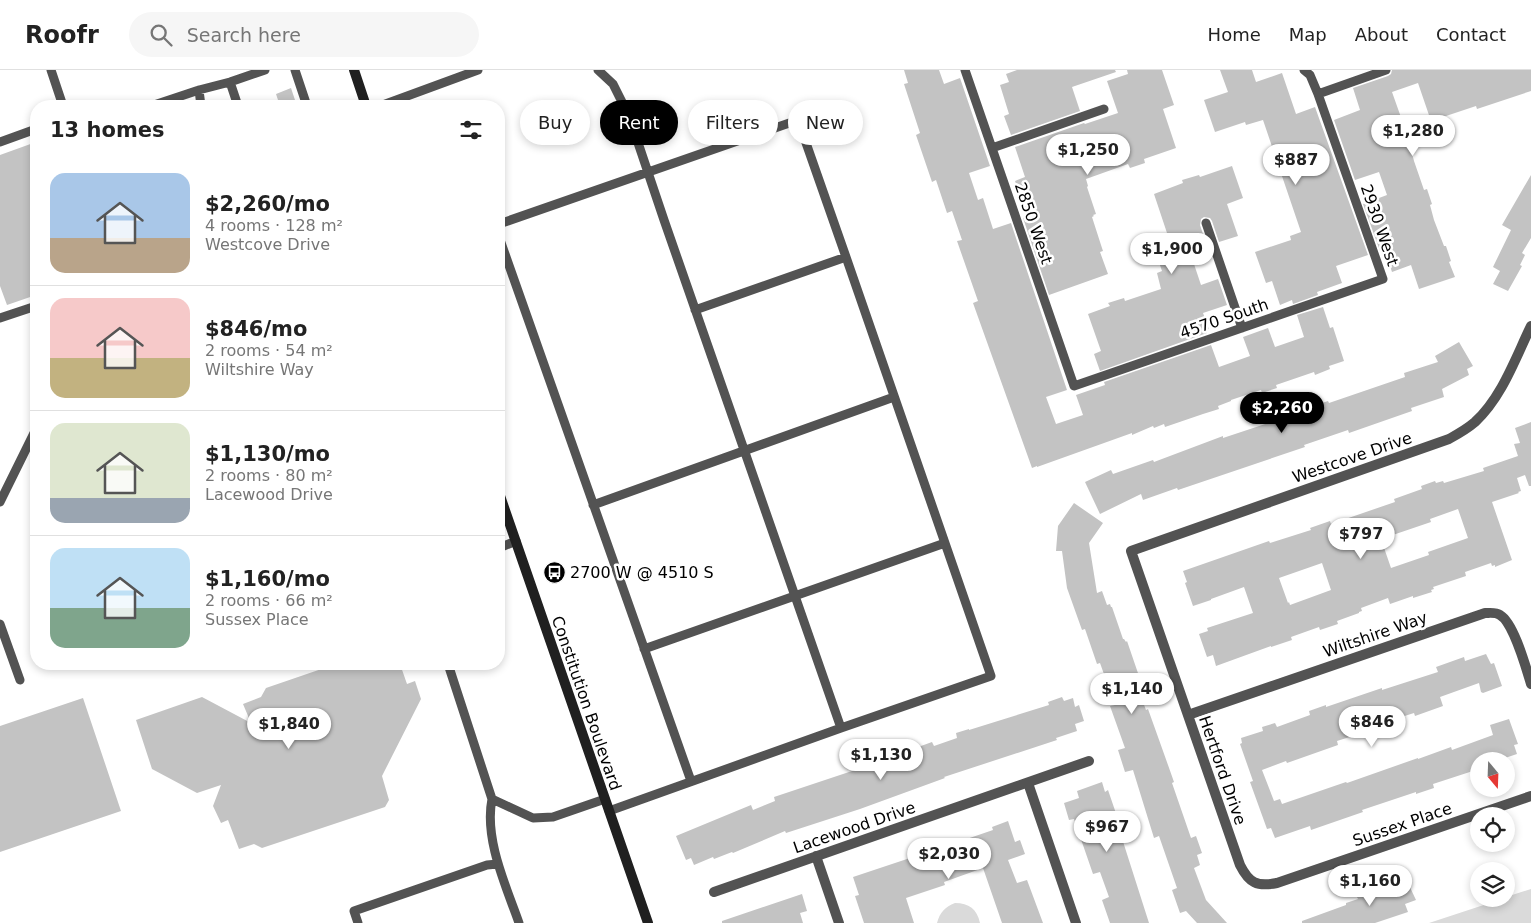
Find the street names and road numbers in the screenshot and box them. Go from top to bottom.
street label: 2850 West [1011,180,1056,267]
street label: 2930 West [1357,182,1402,269]
street label: 4570 South [1177,294,1271,342]
street label: Westcove Drive [1290,428,1414,487]
street label: Wiltshire Way [1321,608,1430,661]
street label: Constitution Boulevard [548,613,625,793]
street label: Hertford Drive [1195,713,1250,827]
street label: Lacewood Drive [791,798,918,857]
street label: Sussex Place [1350,799,1454,850]

